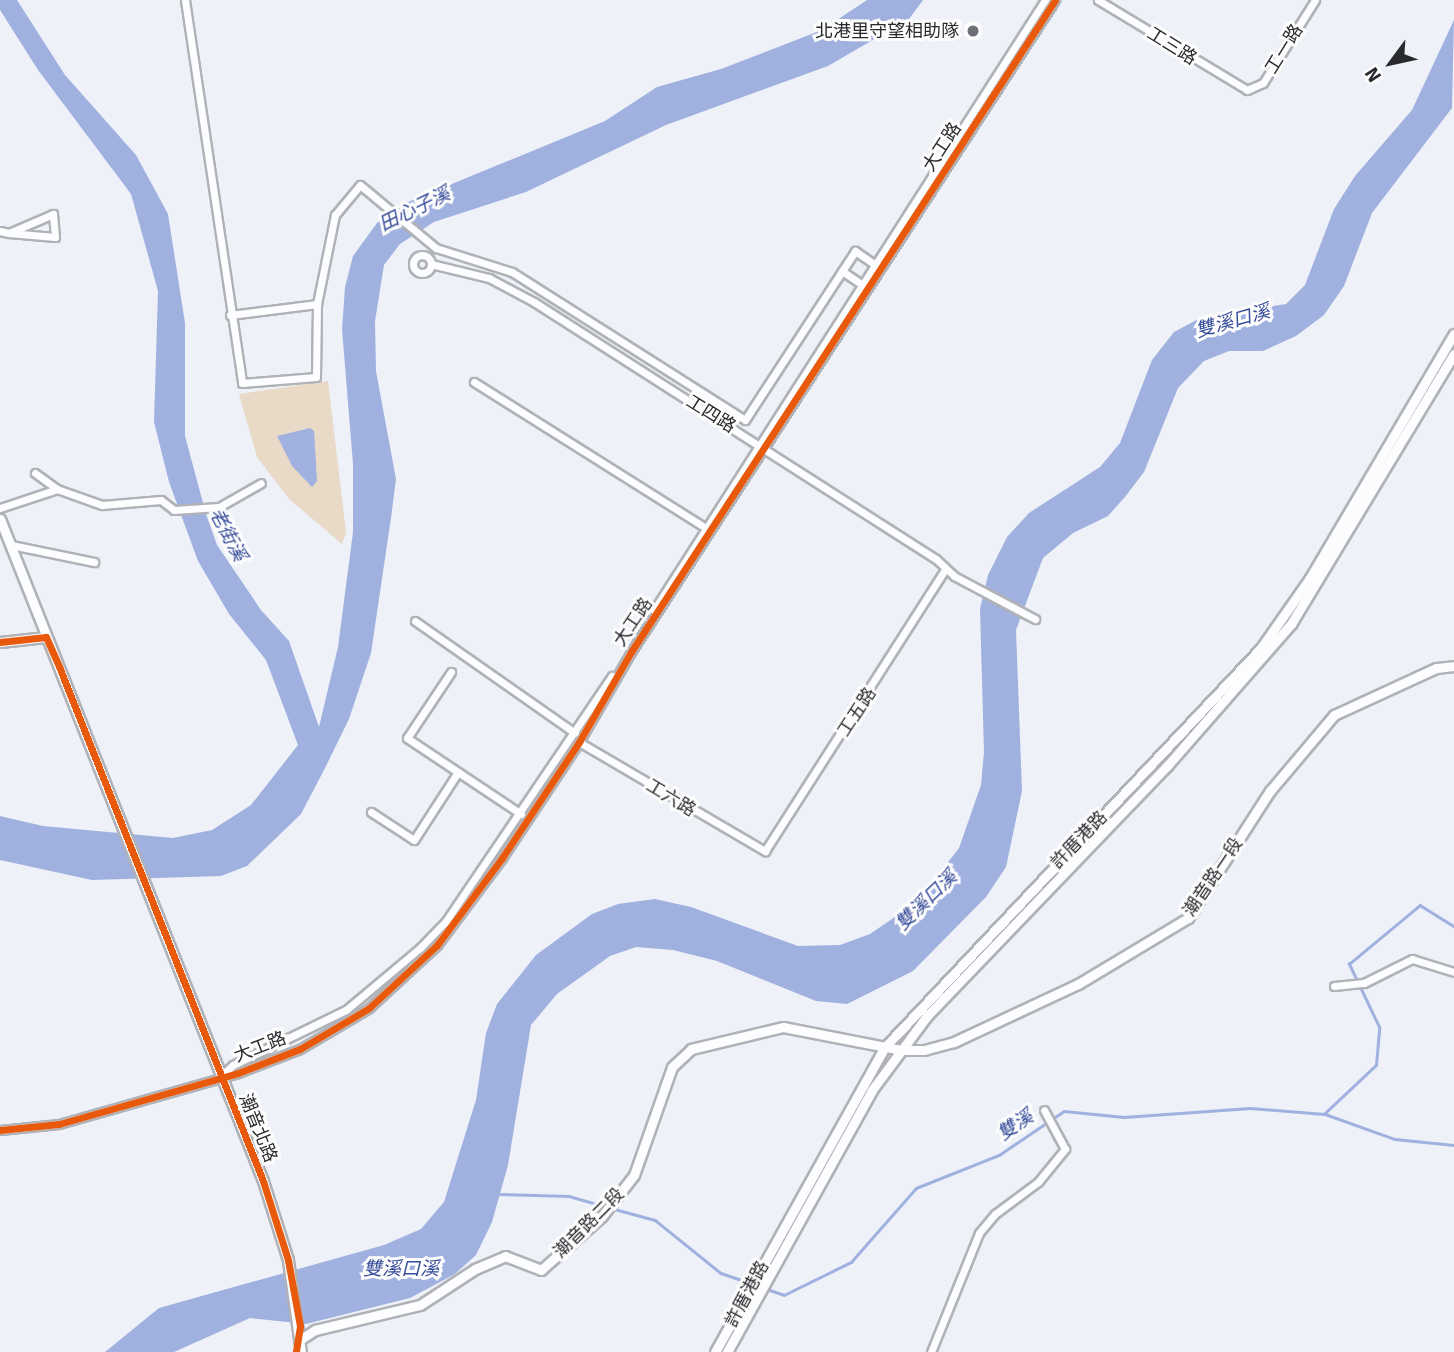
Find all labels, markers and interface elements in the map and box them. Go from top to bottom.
place label: 北港里守望相助隊 [815,20,959,42]
street label: 工一路 [1261,20,1307,78]
marker: 北港里守望相助隊 [965,23,981,39]
street label: 工三路 [1143,23,1201,69]
north arrow [1356,28,1426,98]
text: N [1360,62,1387,87]
street label: 大工路 [918,118,966,176]
water label: 田心子溪 [376,183,454,237]
water label: 雙溪口溪 [1193,301,1273,343]
street label: 工四路 [682,391,740,437]
water label: 老街溪 [204,504,250,566]
street label: 大工路 [609,594,657,650]
street label: 工五路 [833,683,881,741]
street label: 工六路 [642,775,700,821]
street label: 許厝港路 [1046,807,1112,873]
street label: 潮音路一段 [1179,834,1247,920]
water label: 雙溪口溪 [892,866,962,936]
street label: 大工路 [231,1027,289,1067]
street label: 潮音北路 [235,1091,281,1165]
water label: 雙溪 [994,1106,1038,1146]
street label: 潮音路二段 [550,1184,628,1262]
street label: 許厝港路 [721,1257,773,1331]
water label: 雙溪口溪 [363,1259,439,1281]

